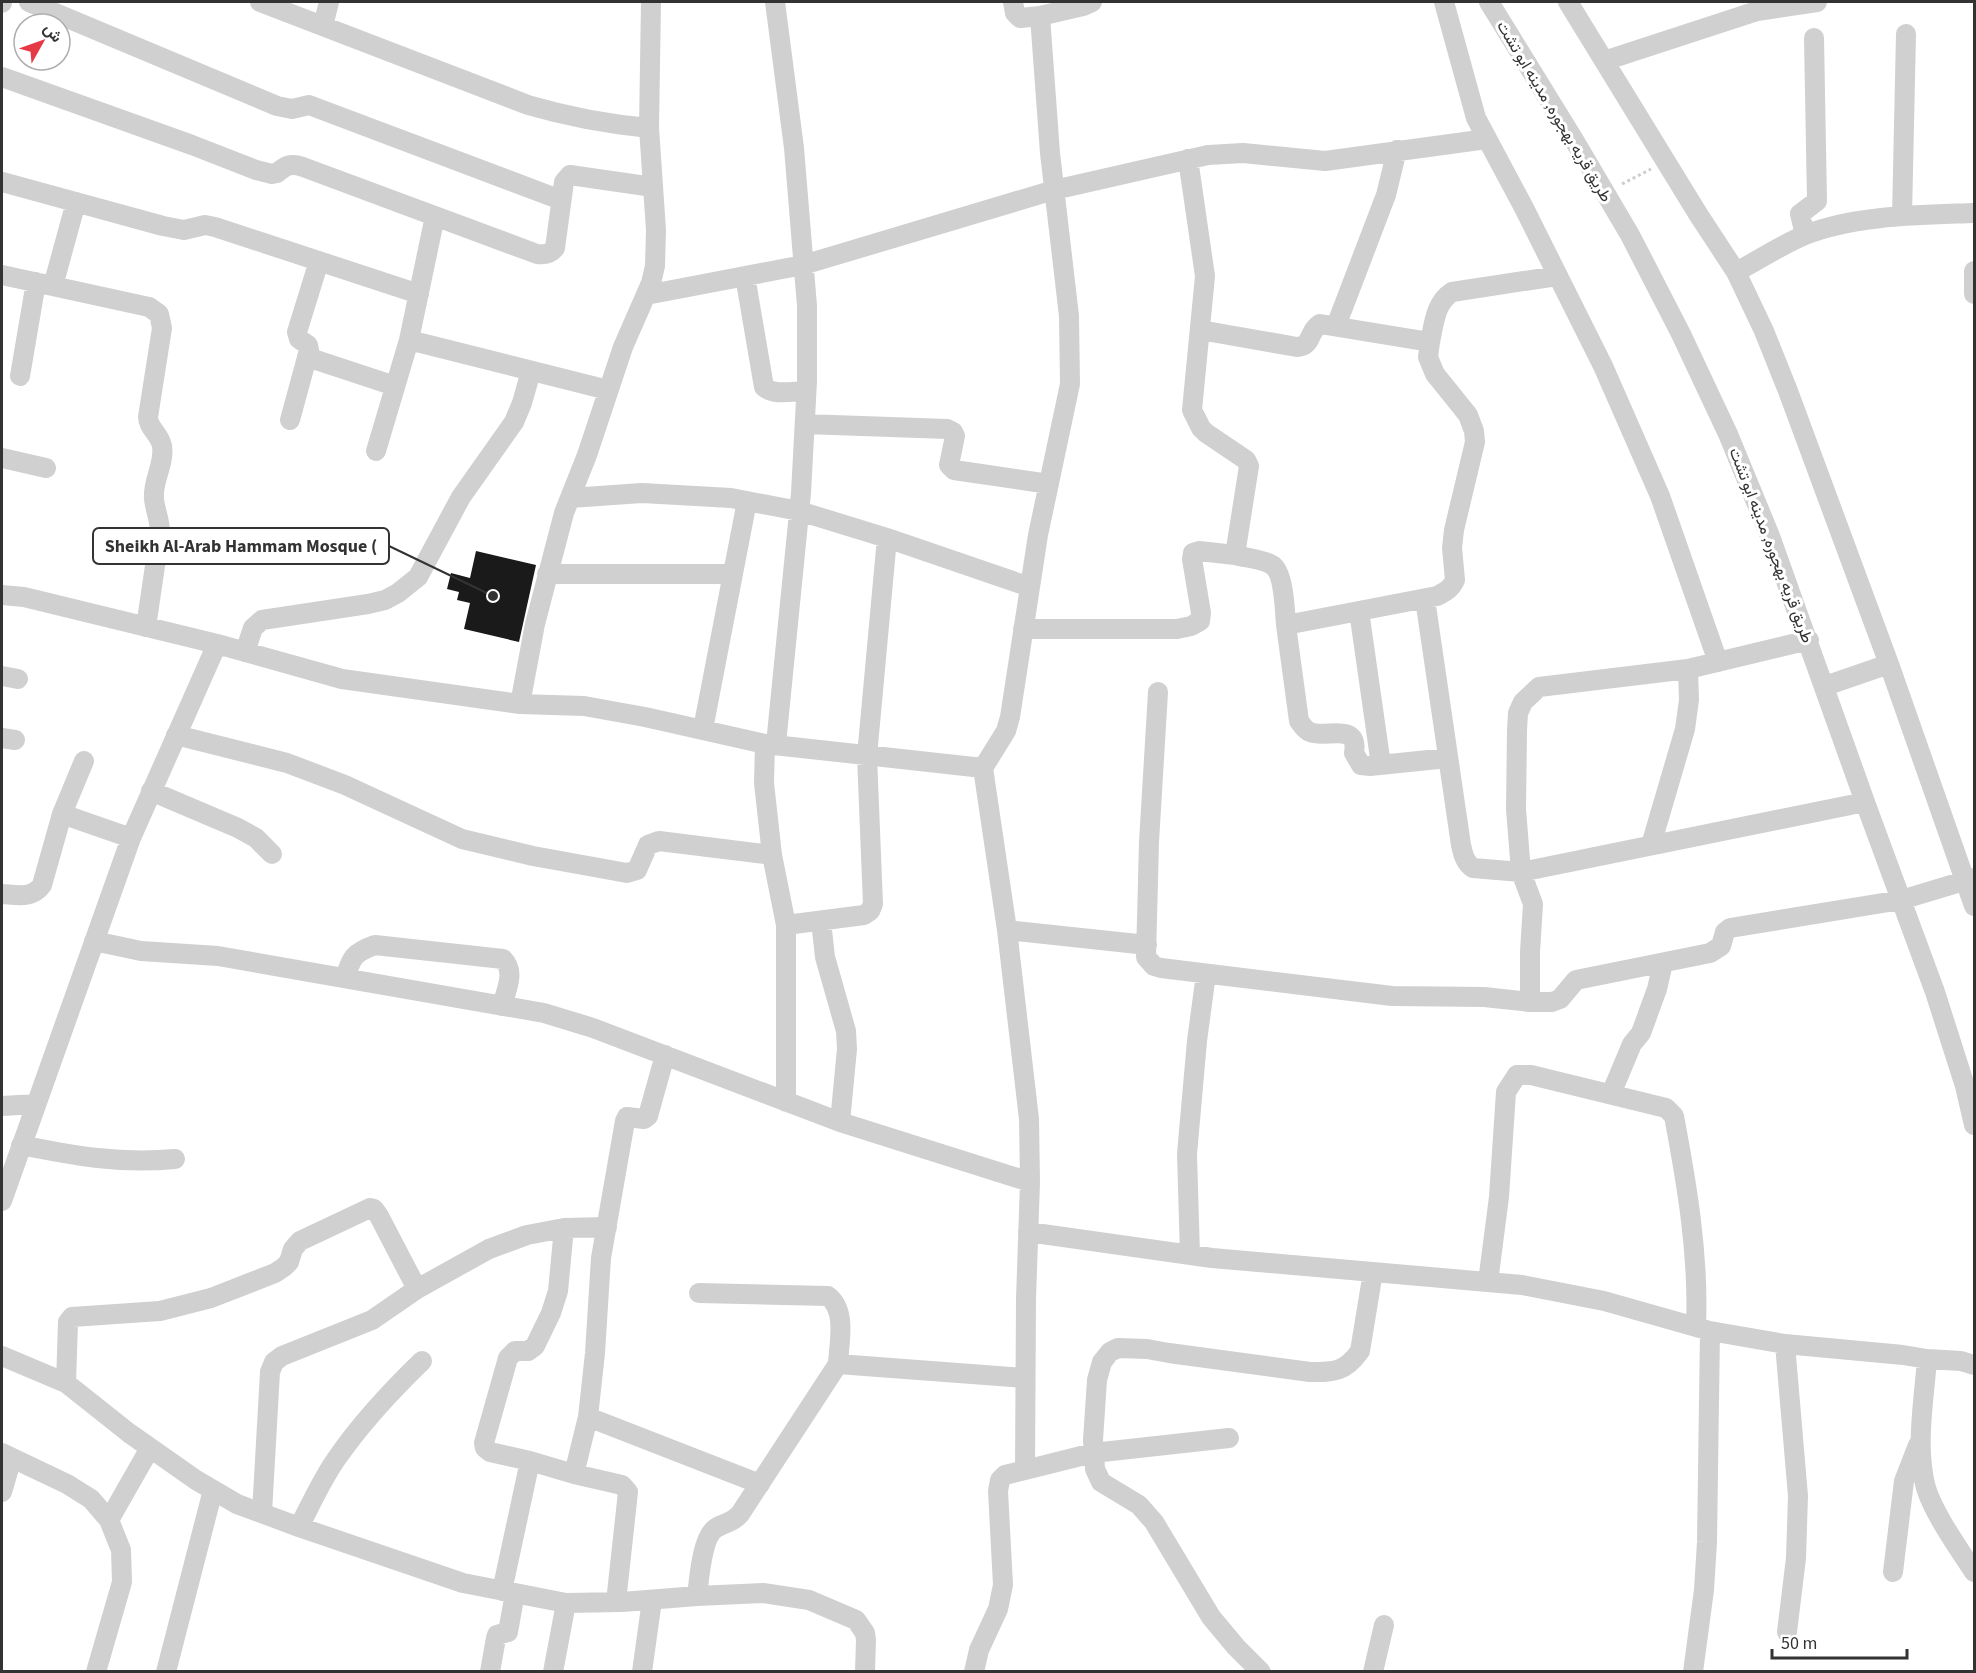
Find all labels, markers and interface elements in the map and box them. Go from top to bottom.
north arrow [12,12,72,72]
street label: طريق قريه بهجوره, مدينه ابو تشت [1491,17,1617,206]
text: ش [38,19,67,47]
street label: طريق قريه بهجوره, مدينه ابو تشت [1724,445,1819,646]
callout: Sheikh Al-Arab Hammam Mosque ( [93,528,389,564]
text: Sheikh Al-Arab Hammam Mosque ( [105,534,377,559]
scale bar [1772,1622,1907,1660]
text: 50 m [1781,1631,1817,1656]

